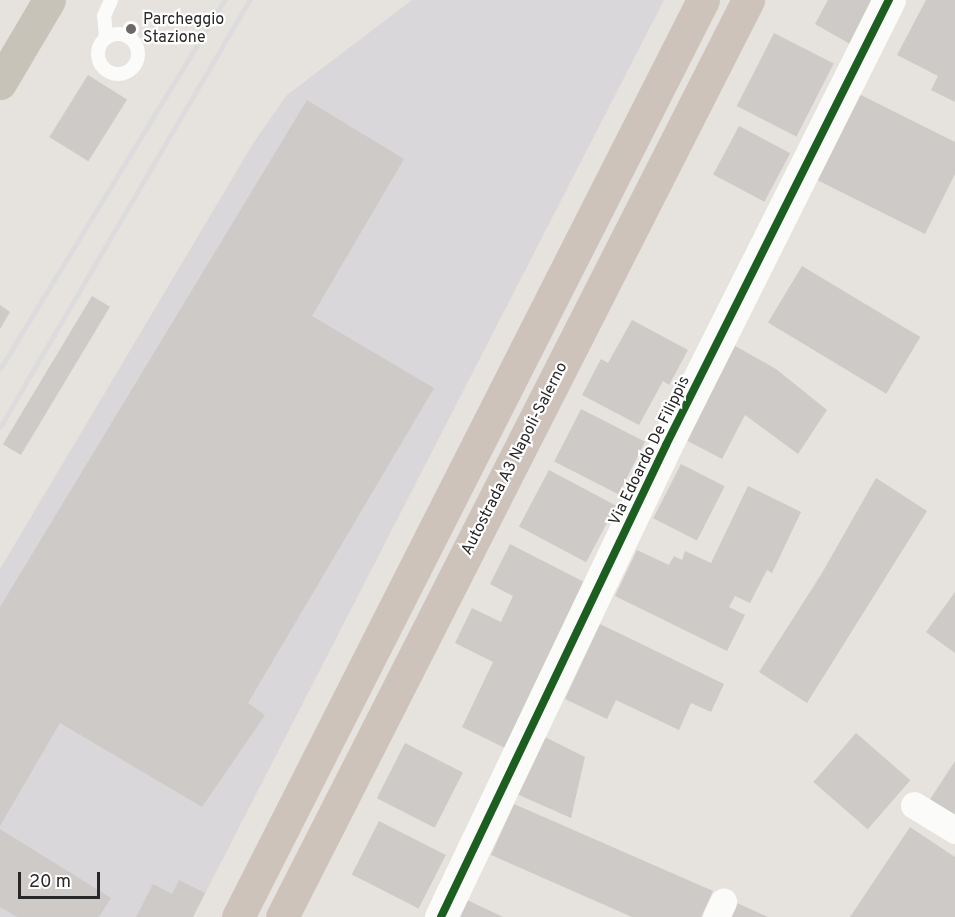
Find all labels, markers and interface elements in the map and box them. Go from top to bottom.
place label: Parcheggio Stazione [143,10,224,48]
marker: Parcheggio Stazione [124,22,138,36]
street label: Autostrada A3 Napoli-Salerno [458,359,572,559]
street label: Via Edoardo De Filippis [605,373,695,529]
scale bar [21,860,104,898]
text: 20 m [29,871,71,894]

